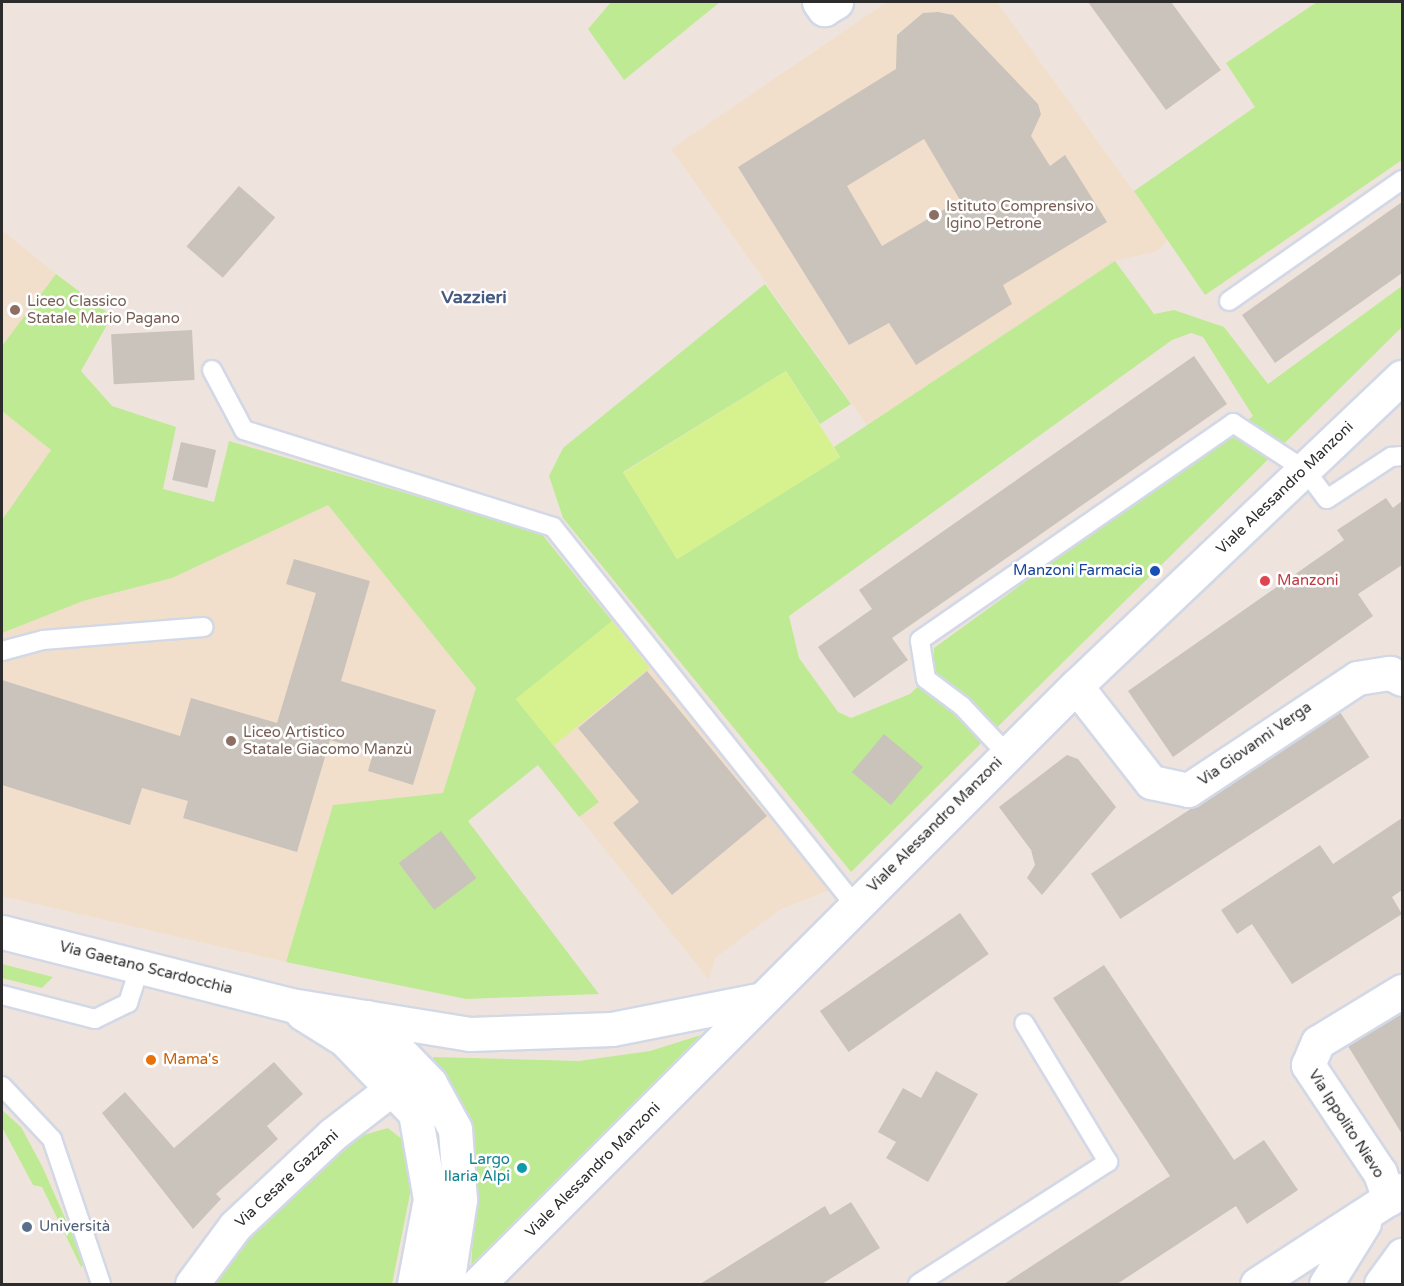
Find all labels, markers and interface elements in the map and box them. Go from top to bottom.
place label: Istituto Comprensivo Igino Petrone [946,197,1094,232]
marker: Istituto Comprensivo Igino Petrone [927,208,941,222]
district label: Vazzieri [441,286,507,308]
place label: Liceo Classico Statale Mario Pagano [27,292,180,327]
marker: Liceo Classico Statale Mario Pagano [8,303,22,317]
street label: Viale Alessandro Manzoni [1213,418,1357,558]
place label: Manzoni Farmacia [1013,562,1143,580]
marker: Manzoni Farmacia [1148,564,1162,578]
place label: Manzoni [1277,572,1339,590]
marker: Manzoni [1258,574,1272,588]
street label: Via Giovanni Verga [1195,698,1315,790]
place label: Liceo Artistico Statale Giacomo Manzù [243,723,412,758]
marker: Liceo Artistico Statale Giacomo Manzù [224,734,238,748]
street label: Viale Alessandro Manzoni [864,754,1006,896]
street label: Via Gaetano Scardocchia [58,938,234,998]
place label: Mama's [163,1051,219,1069]
marker: Mama's [144,1053,158,1067]
street label: Via Ippolito Nievo [1304,1066,1388,1182]
street label: Viale Alessandro Manzoni [522,1099,664,1241]
street label: Via Cesare Gazzani [232,1127,342,1231]
place label: Largo Ilaria Alpi [444,1150,510,1185]
marker: Largo Ilaria Alpi [515,1161,529,1175]
place label: Università [39,1218,110,1236]
marker: Università [20,1220,34,1234]

